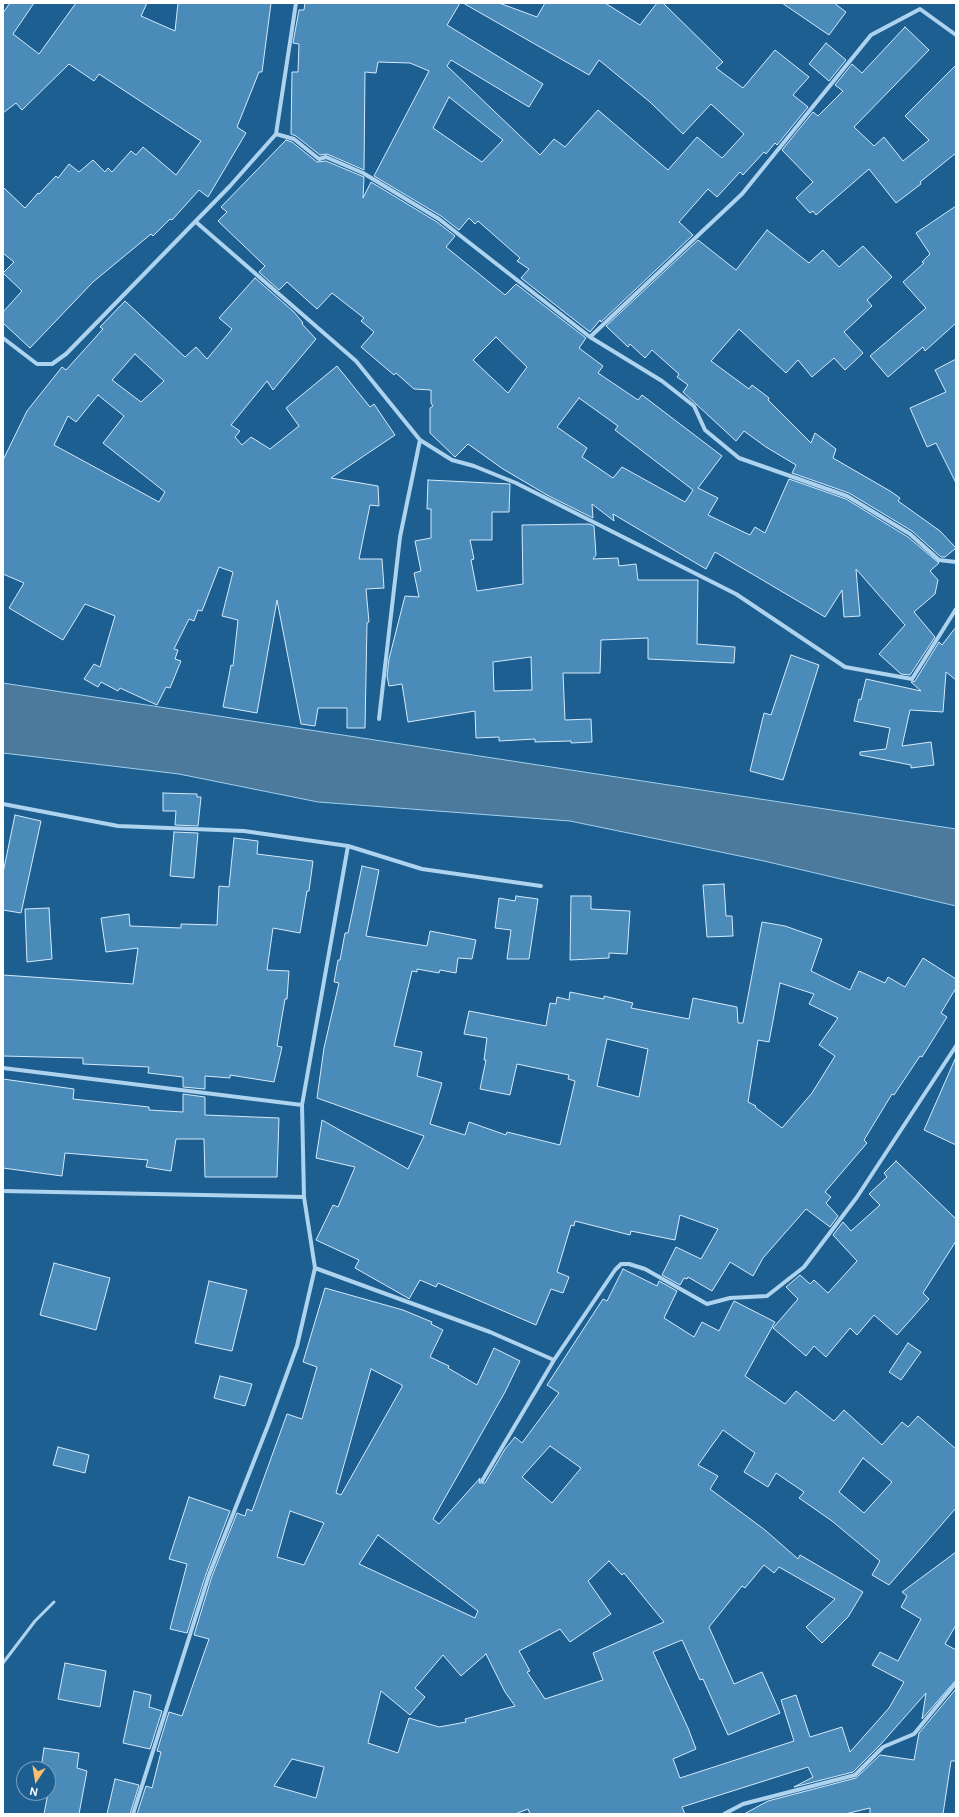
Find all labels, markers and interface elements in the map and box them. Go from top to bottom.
north arrow [16,1761,56,1801]
text: N [28,1784,39,1799]

